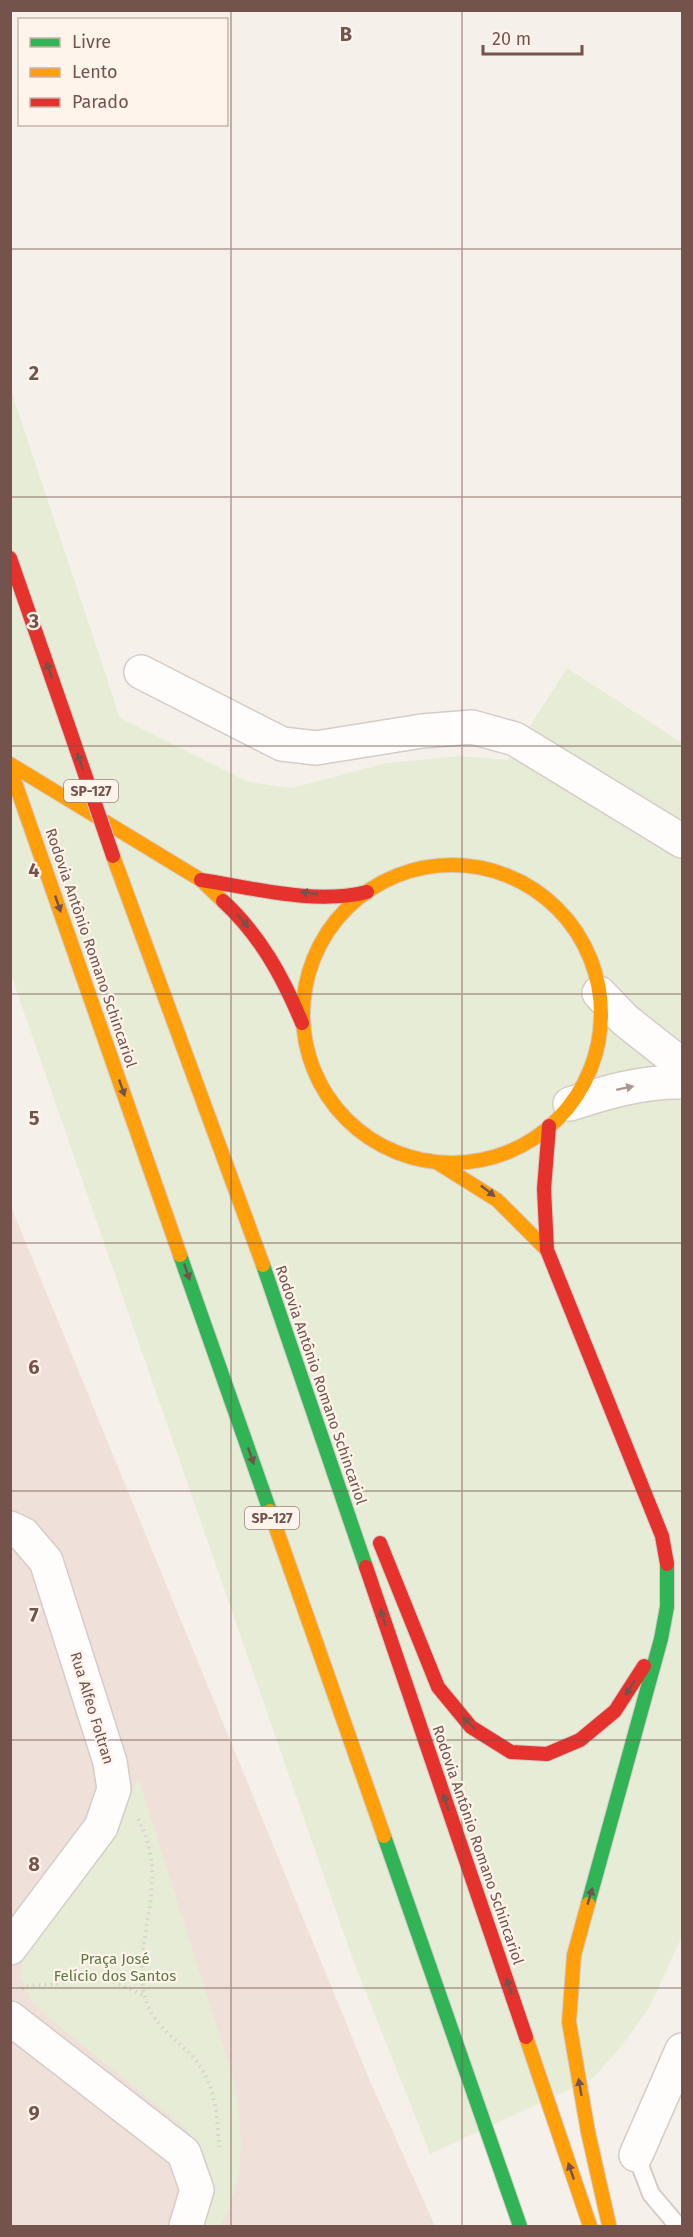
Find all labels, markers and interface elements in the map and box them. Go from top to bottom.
legend [18,18,228,126]
scale bar [483,18,582,56]
text: B [340,22,352,46]
text: 20 m [492,28,531,50]
text: Livre [72,31,111,53]
text: Lento [72,61,118,83]
text: Parado [72,91,129,113]
text: 2 [29,361,39,385]
text: 3 [28,609,39,633]
one-way arrow [44,661,53,679]
one-way arrow [75,752,85,770]
road number: SP-127 [64,780,118,802]
street label: Rodovia Antônio Romano Schincariol [42,826,141,1071]
text: 4 [28,858,40,882]
one-way arrow [300,889,319,898]
one-way arrow [54,895,63,913]
one-way arrow [236,914,249,929]
one-way arrow [118,1079,128,1097]
one-way arrow [616,1083,635,1092]
text: 5 [29,1106,40,1130]
one-way arrow [480,1185,496,1198]
one-way arrow [182,1263,192,1281]
street label: Rodovia Antônio Romano Schincariol [272,1263,371,1508]
text: 6 [28,1355,40,1379]
one-way arrow [246,1447,256,1465]
road number: SP-127 [245,1507,299,1529]
text: 7 [29,1603,39,1627]
one-way arrow [378,1608,388,1626]
street label: Rua Alfeo Foltran [66,1650,118,1766]
one-way arrow [624,1680,635,1697]
one-way arrow [463,1717,477,1731]
street label: Rodovia Antônio Romano Schincariol [429,1723,528,1968]
one-way arrow [441,1793,450,1811]
text: 8 [28,1852,40,1876]
one-way arrow [586,1887,596,1905]
park label: Praça José Felício dos Santos [54,1950,176,1985]
one-way arrow [503,1977,513,1995]
one-way arrow [575,2078,584,2097]
text: 9 [28,2101,40,2125]
one-way arrow [566,2162,576,2180]

